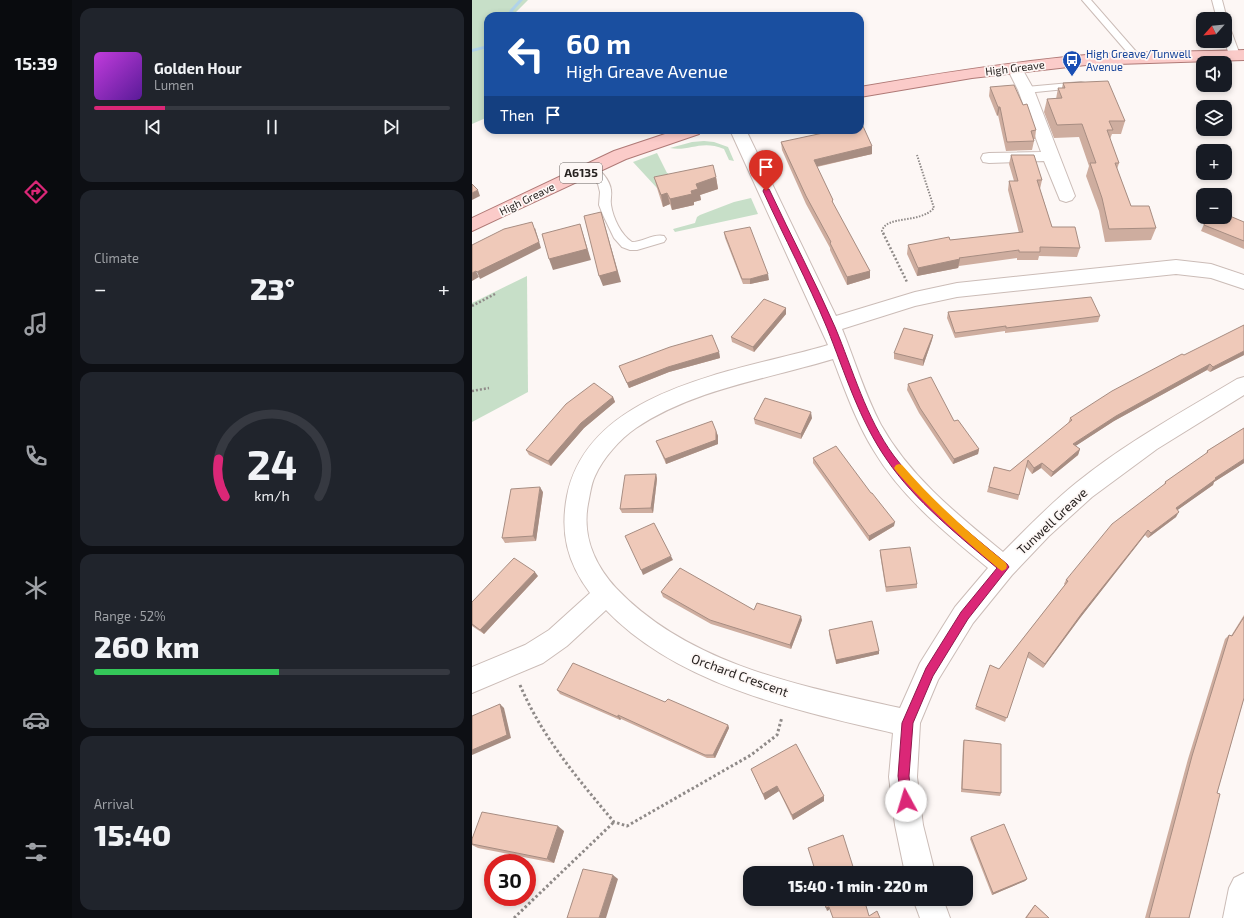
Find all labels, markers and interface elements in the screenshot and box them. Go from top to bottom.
north arrow [1196,12,1232,48]
map controls [1196,12,1232,224]
text: 60 m [566,26,631,60]
icon: left [500,28,552,80]
place label: High Greave/Tunwell Avenue [1086,47,1192,73]
bus stop icon: High Greave/Tunwell Avenue [1061,49,1083,77]
text: 15:39 [14,52,58,74]
button: sound [1196,56,1232,92]
street label: High Greave [984,57,1046,78]
text: Golden Hour [154,59,242,77]
text: High Greave Avenue [566,60,728,82]
text: Lumen [154,77,194,93]
button: layers [1196,100,1232,136]
icon: arrive [542,104,564,126]
text: Then [500,106,534,124]
icon: previous [142,116,164,138]
icon: pause [261,116,283,138]
icon: next [380,116,402,138]
button: + [1196,144,1232,180]
pin [749,150,783,191]
icon: arrive [755,156,777,178]
road number: A6135 [560,163,602,183]
icon: directions [22,178,50,206]
street label: High Greave [497,180,557,218]
button: − [1196,188,1232,224]
text: Climate [94,250,139,266]
text: 23° [250,270,295,306]
text: − [94,275,107,301]
text: + [438,275,450,301]
icon: music [22,310,50,338]
text: 24 [247,438,297,488]
icon: phone [22,442,50,470]
street label: Tunwell Greave [1013,484,1091,558]
text: km/h [254,487,290,504]
icon: climate [22,574,50,602]
text: Range · 52% [94,608,166,624]
text: 260 km [94,628,200,664]
street label: Orchard Crescent [689,650,791,700]
icon: car [22,706,50,734]
position arrow [885,780,927,822]
text: Arrival [94,796,134,812]
text: 15:40 [94,816,171,852]
icon: filters [22,838,50,866]
speed limit sign: 30 [484,854,536,906]
text: 15:40 · 1 min · 220 m [788,877,928,895]

